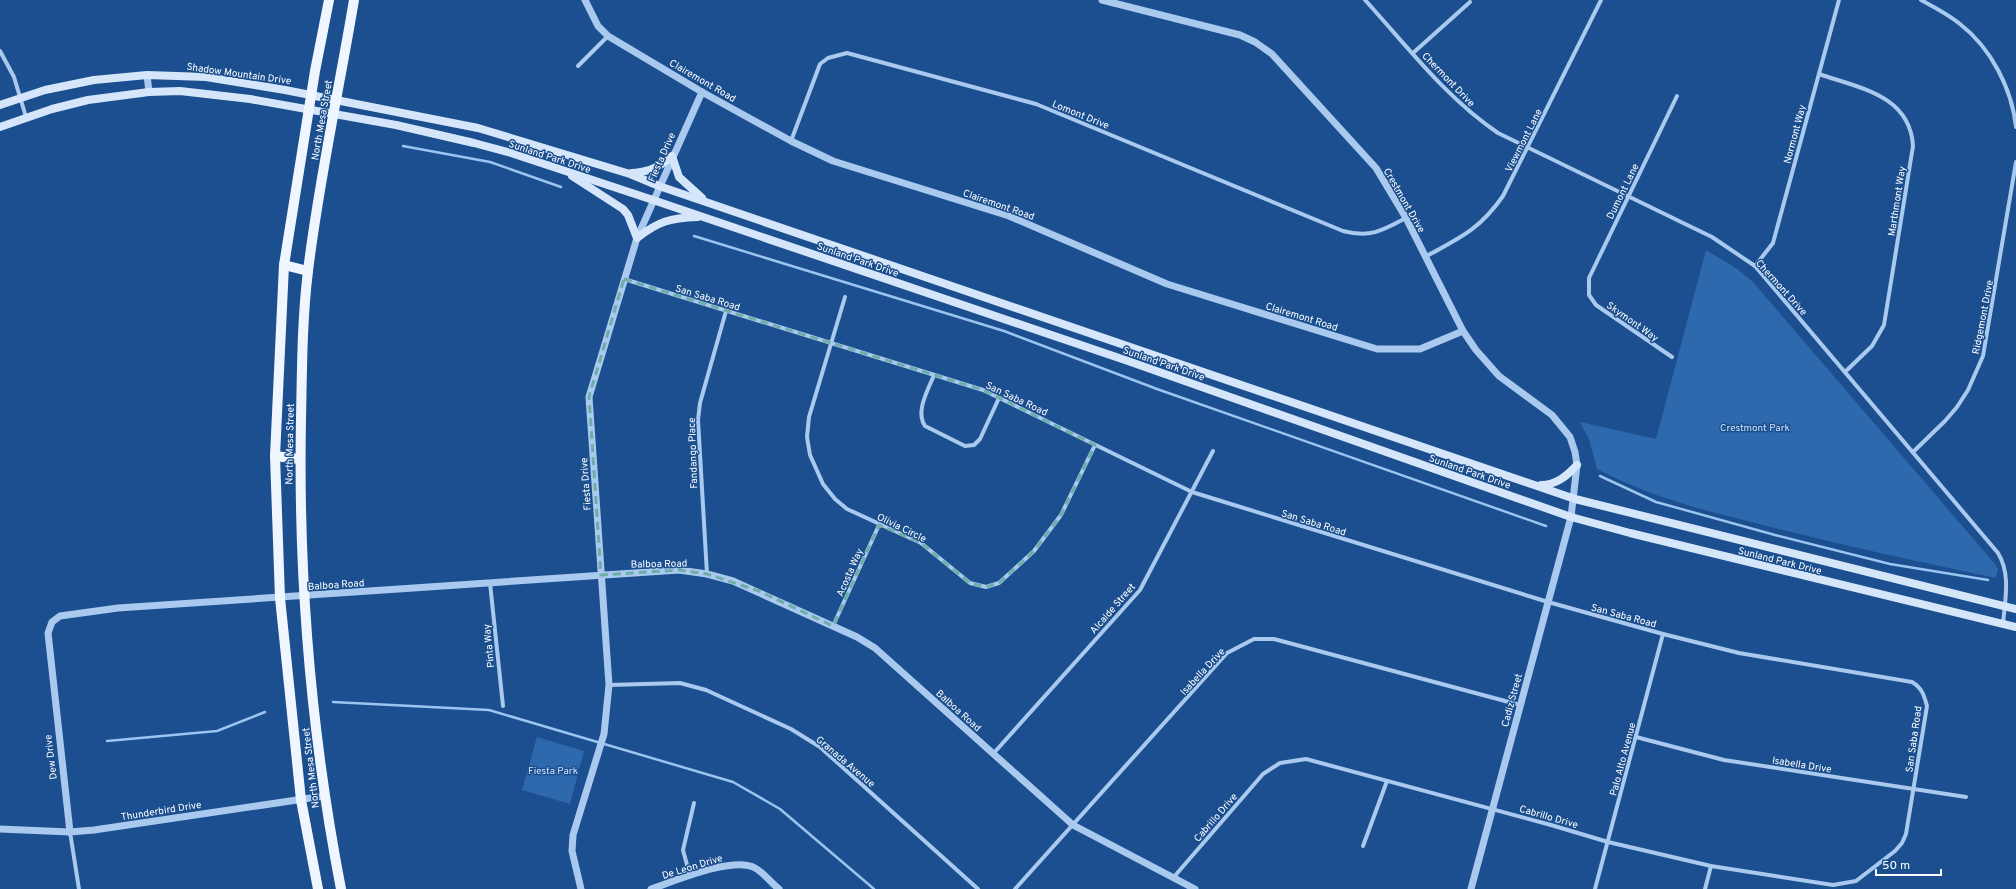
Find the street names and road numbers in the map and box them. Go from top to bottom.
street label: Chermont Drive [1419,50,1477,110]
street label: Clairemont Road [667,57,738,106]
street label: Shadow Mountain Drive [186,61,292,88]
street label: North Mesa Street [309,79,336,161]
street label: Lomont Drive [1050,98,1111,133]
street label: Normont Way [1781,103,1810,165]
street label: Viewmont Lane [1503,107,1546,175]
street label: Fiesta Drive [646,131,679,184]
street label: Sunland Park Drive [507,138,592,177]
street label: Dumont Lane [1604,162,1642,222]
street label: Marthmont Way [1886,165,1909,237]
street label: Crestmont Drive [1380,166,1428,236]
street label: Clairemont Road [961,187,1036,224]
street label: Sunland Park Drive [815,240,900,281]
street label: Chermont Drive [1752,257,1809,319]
street label: Ridgemont Drive [1970,279,1997,355]
street label: San Saba Road [674,282,742,314]
street label: Skymont Way [1604,299,1661,345]
street label: Clairemont Road [1264,300,1339,335]
street label: Sunland Park Drive [1121,344,1206,385]
street label: San Saba Road [983,379,1050,419]
street label: North Mesa Street [283,403,298,485]
street label: Fandango Place [686,417,701,489]
street label: Sunland Park Drive [1427,452,1512,493]
street label: Fiesta Drive [578,457,595,511]
street label: San Saba Road [1280,507,1348,539]
street label: Olivia Circle [874,511,928,546]
street label: Sunland Park Drive [1736,545,1823,578]
street label: Acosta Way [834,546,867,599]
street label: Balboa Road [631,558,688,571]
street label: Balboa Road [307,577,365,594]
street label: Alcalde Street [1088,581,1139,637]
street label: San Saba Road [1590,601,1658,631]
street label: Pinta Way [481,623,498,668]
street label: Isabella Drive [1178,646,1228,698]
street label: Cadiz Street [1499,672,1526,729]
street label: Balboa Road [933,687,983,735]
street label: San Saba Road [1903,705,1926,773]
street label: Palo Alto Avenue [1607,721,1640,798]
street label: North Mesa Street [300,726,323,809]
street label: Dew Drive [42,734,61,780]
street label: Granada Avenue [813,734,877,791]
street label: Isabella Drive [1771,754,1833,777]
street label: Cabrillo Drive [1191,791,1241,845]
street label: Thunderbird Drive [120,799,202,824]
street label: Cabrillo Drive [1518,803,1579,832]
street label: De Leon Drive [661,852,724,883]

